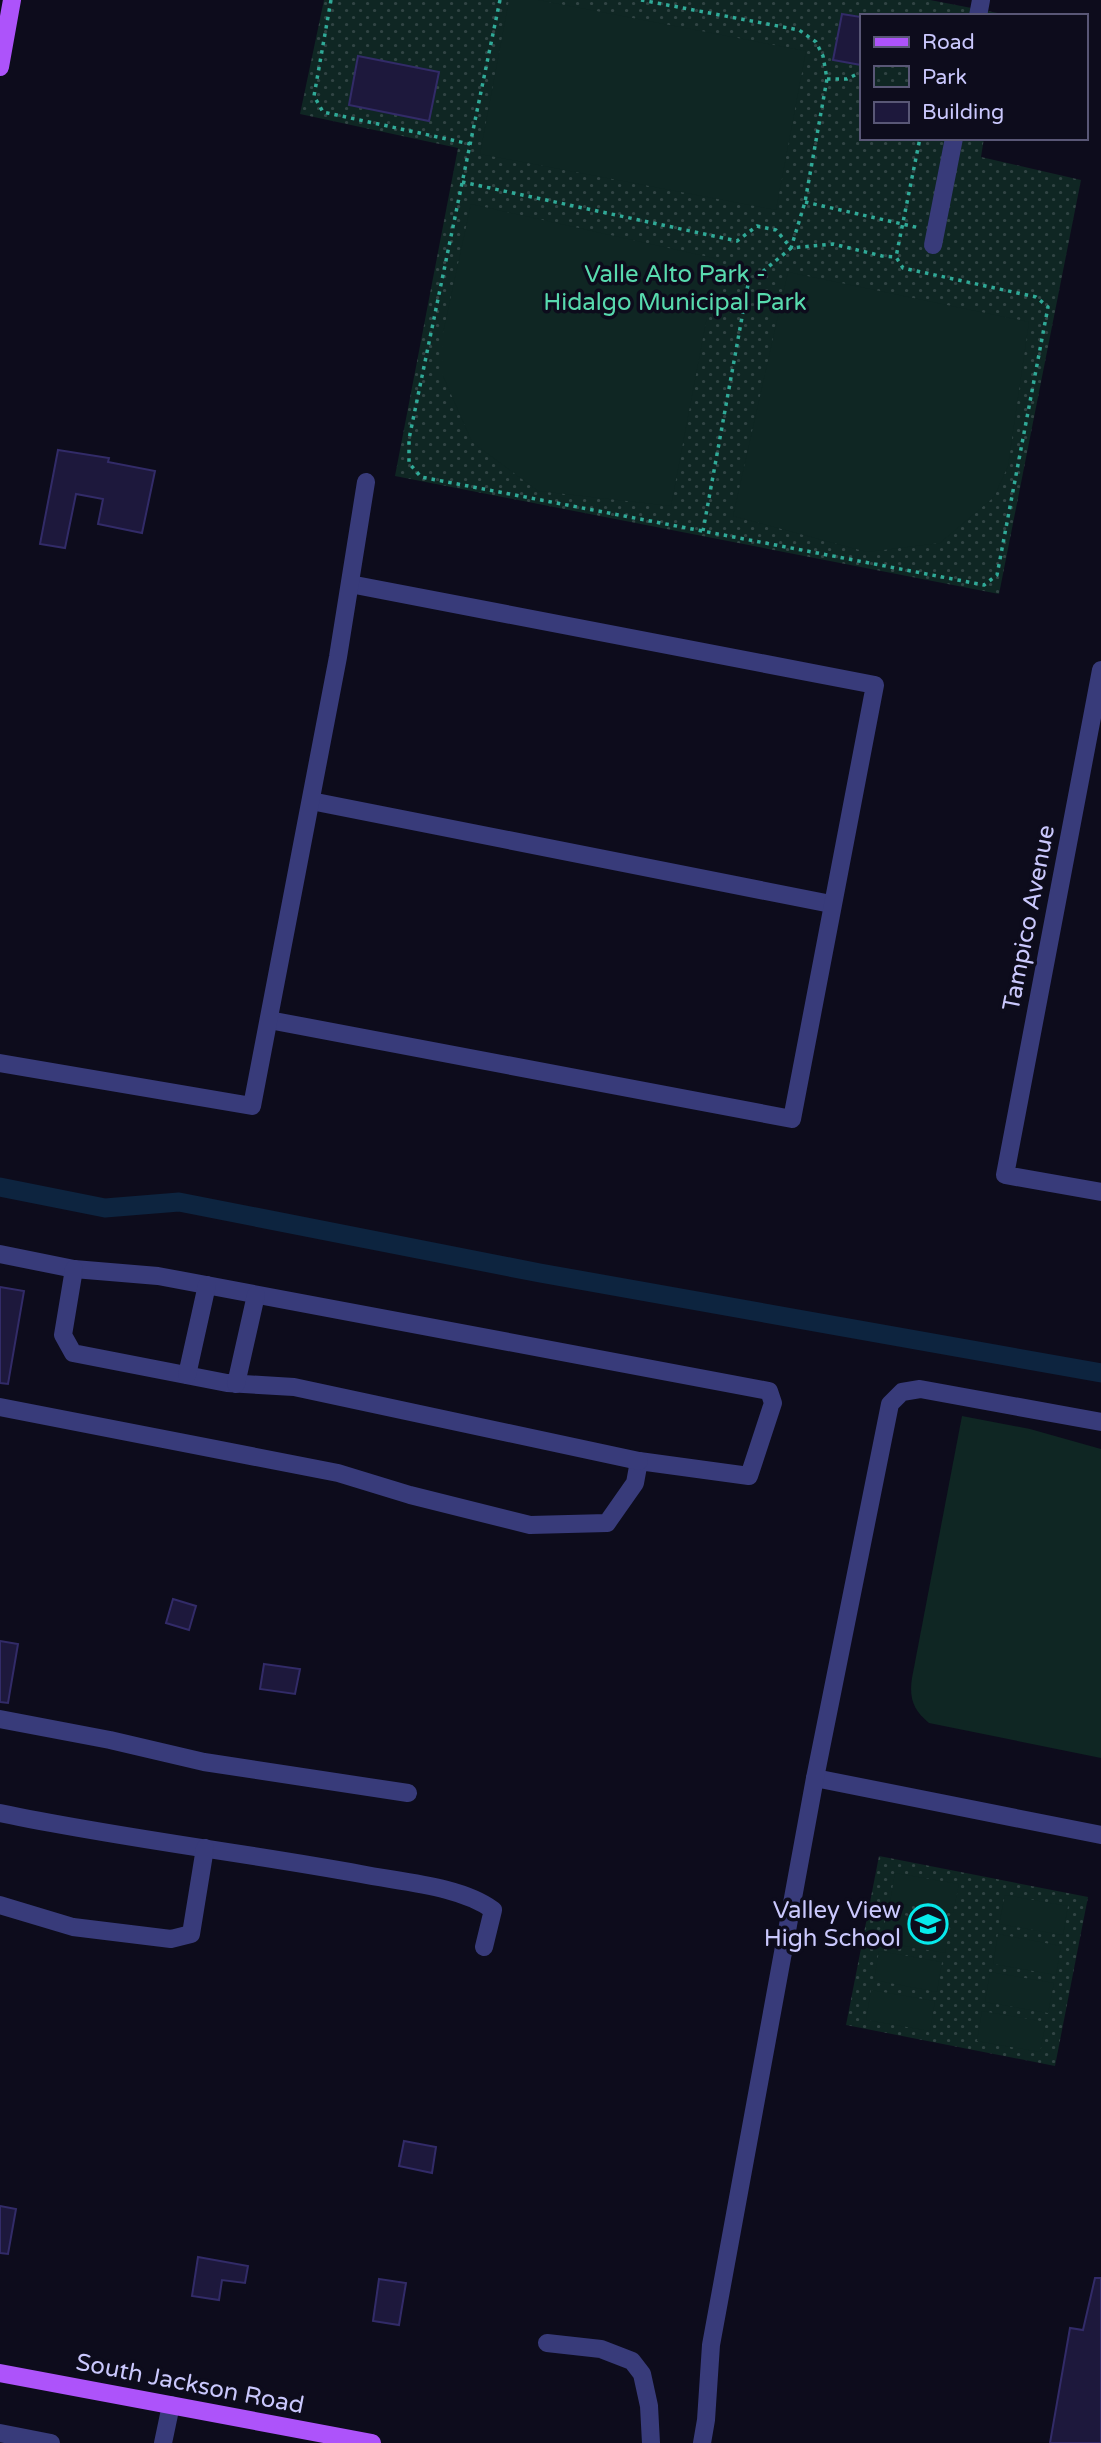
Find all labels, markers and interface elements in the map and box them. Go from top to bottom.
legend [860,14,1087,140]
text: Road [922,30,975,55]
text: Park [922,65,967,90]
text: Building [922,100,1004,125]
park label: Valle Alto Park - Hidalgo Municipal Park [543,260,807,317]
street label: Tampico Avenue [997,823,1061,1013]
place label: Valley View High School [764,1896,901,1953]
school or university icon: Valley View High School [907,1903,949,1945]
street label: South Jackson Road [73,2348,307,2420]

